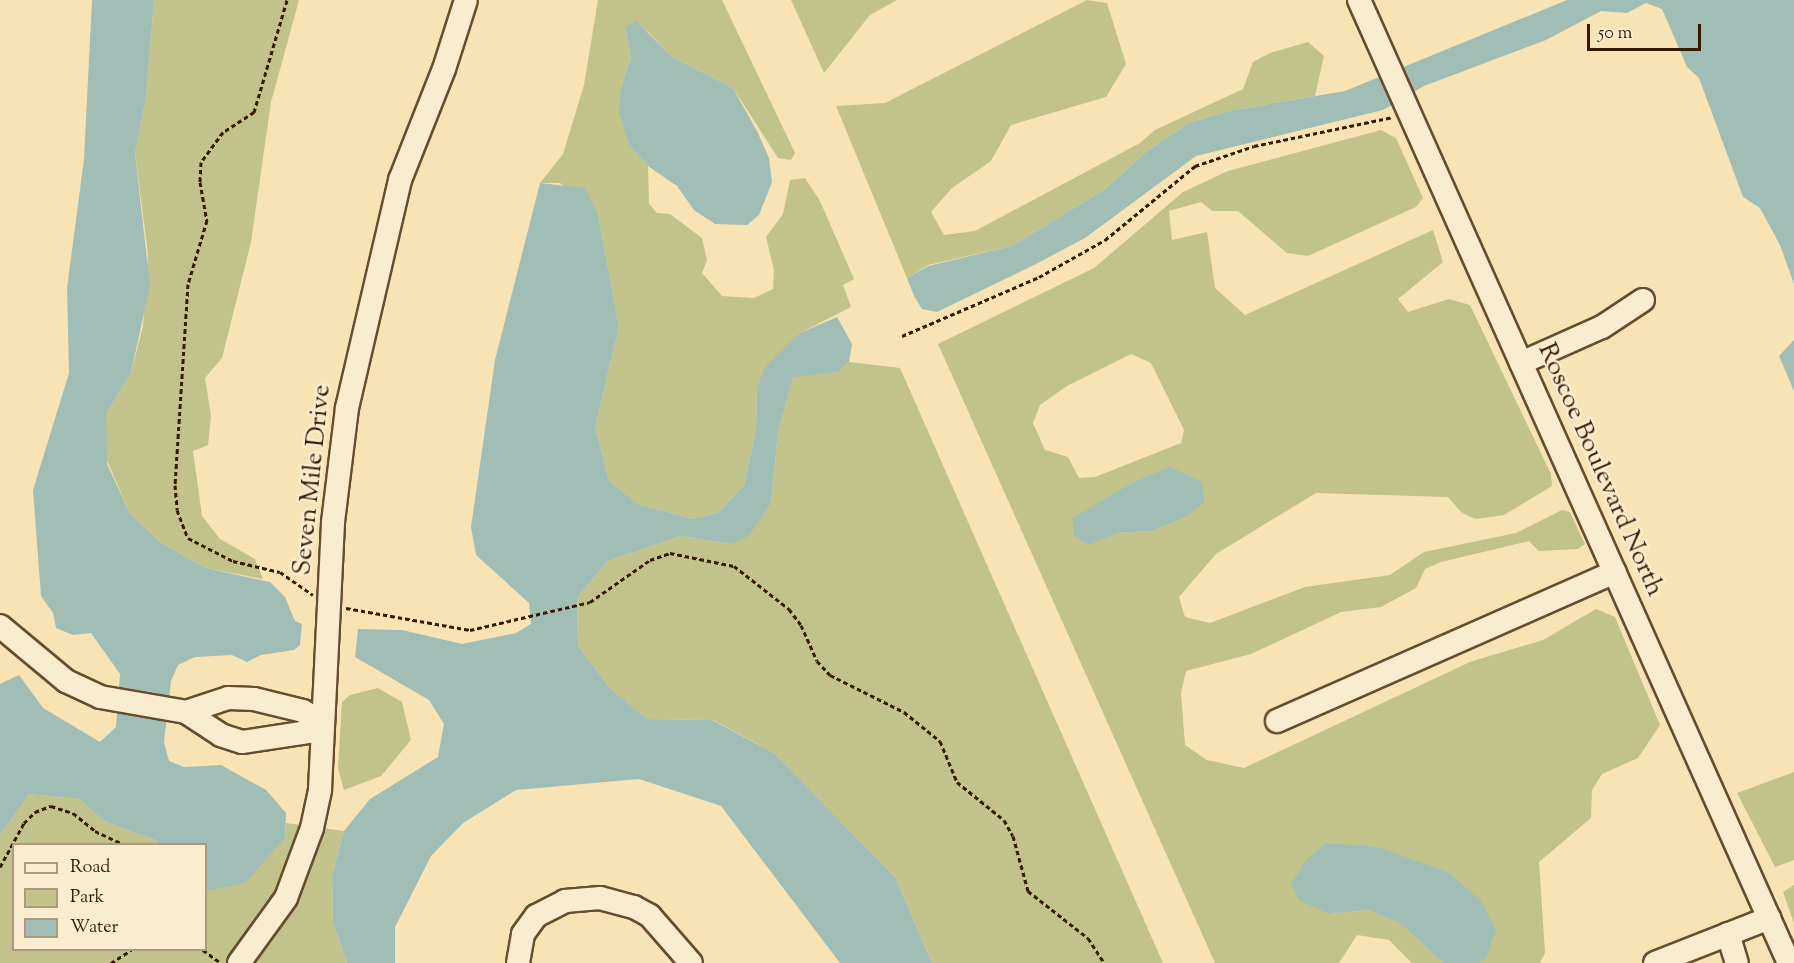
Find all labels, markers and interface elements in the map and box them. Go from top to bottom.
scale bar [1590,12,1704,50]
text: 50 m [1598,21,1632,47]
street label: Roscoe Boulevard North [1530,339,1670,601]
street label: Seven Mile Drive [287,383,339,577]
legend [12,843,207,951]
text: Road [70,855,110,881]
text: Park [70,885,104,911]
text: Water [70,915,118,941]

